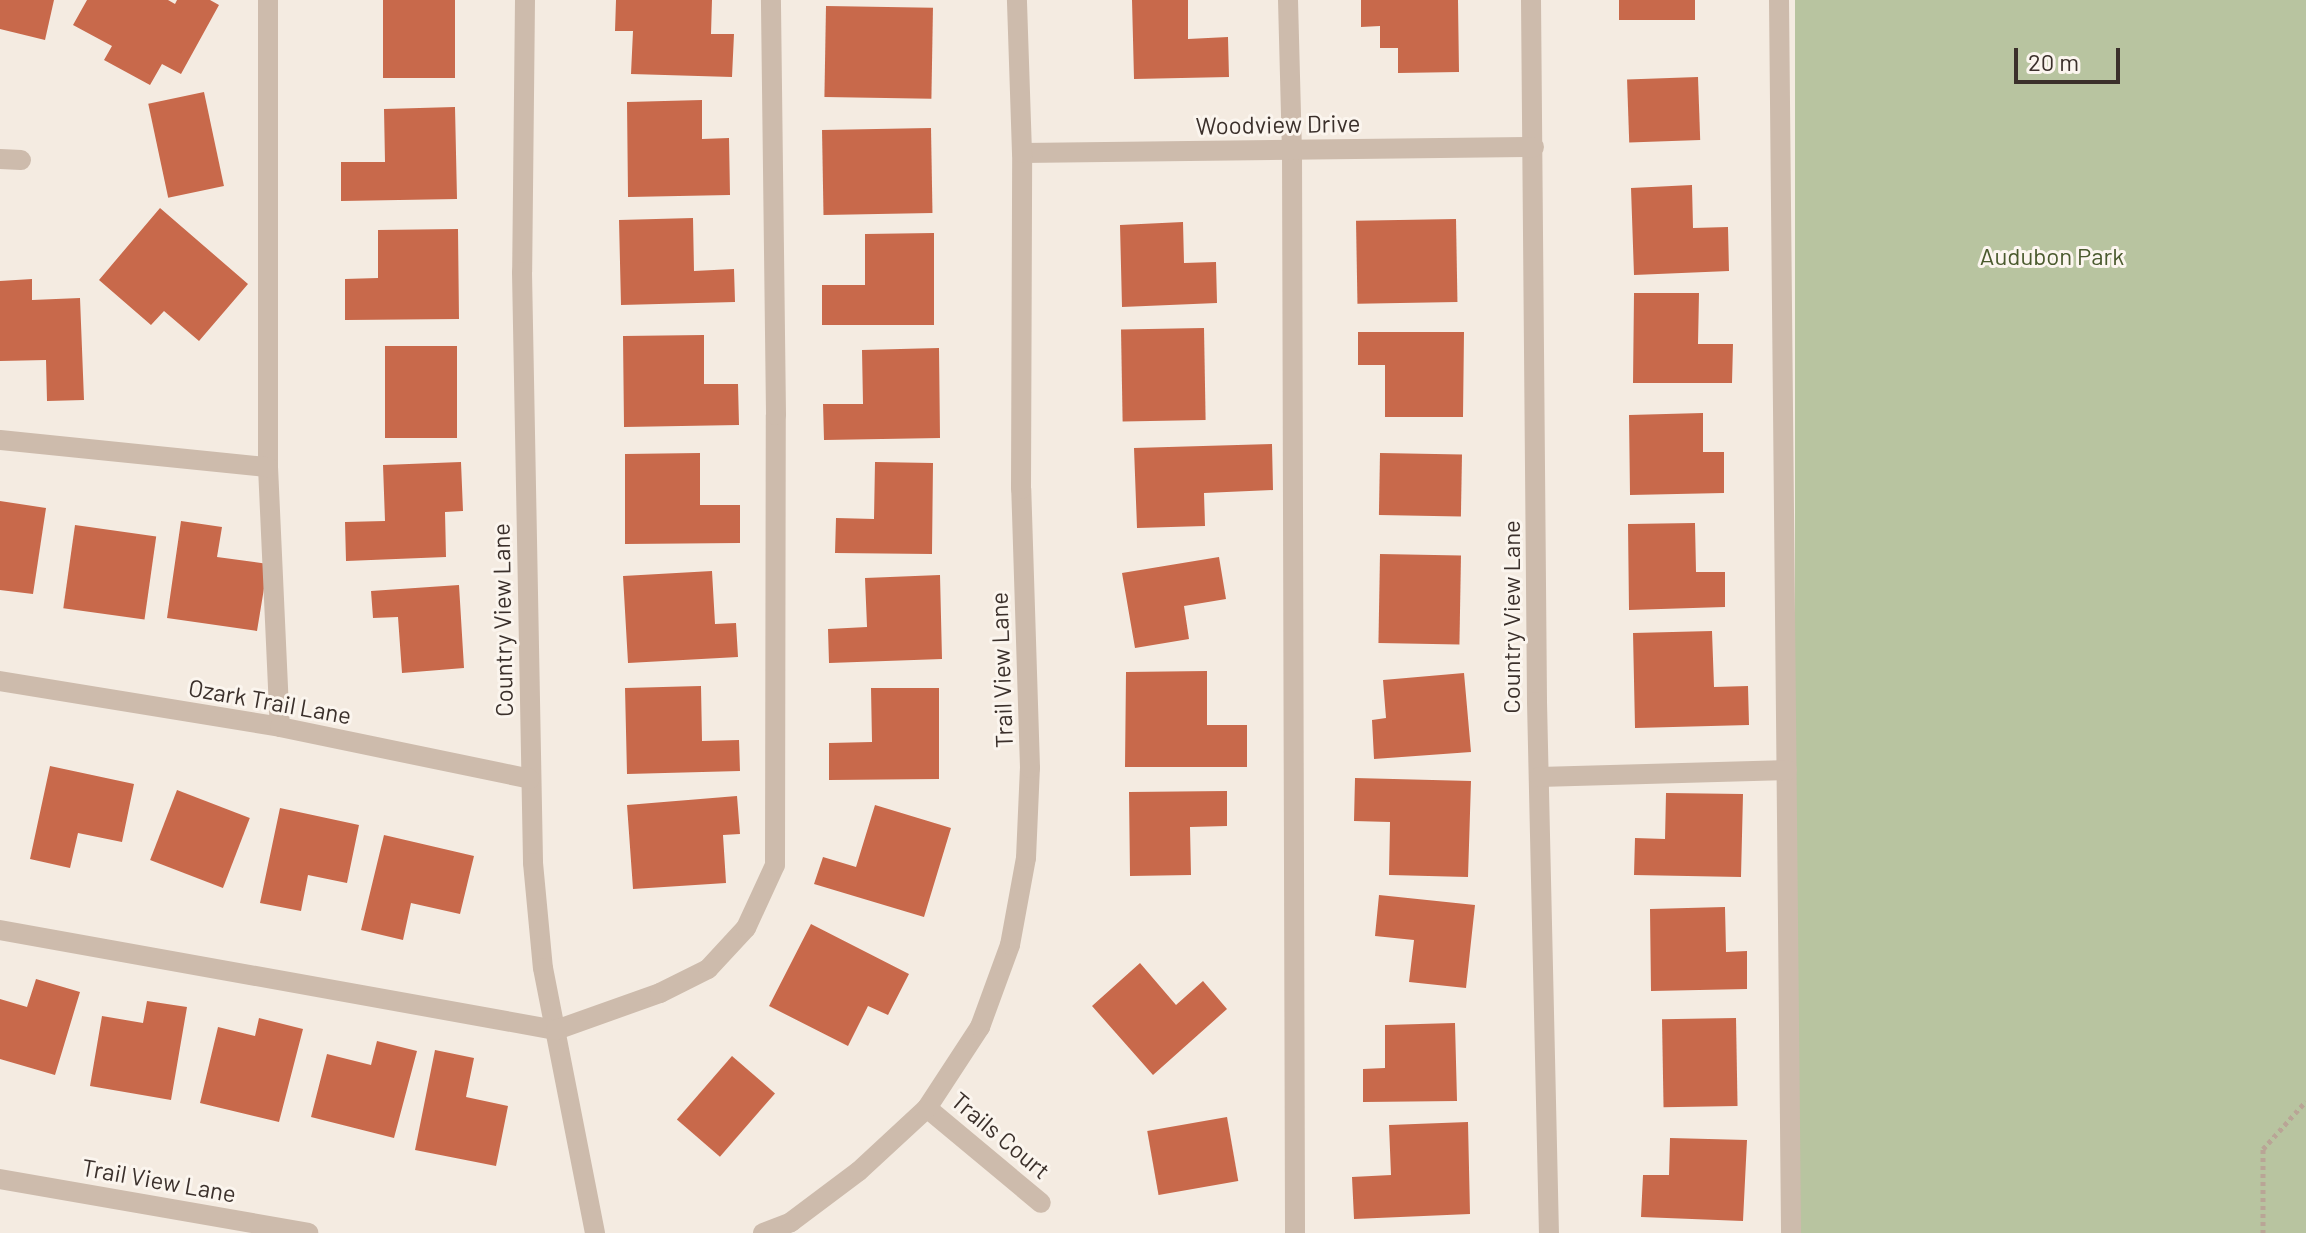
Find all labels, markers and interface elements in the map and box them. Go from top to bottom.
scale bar [2018,32,2124,82]
text: 20 m [2028,47,2079,76]
street label: Woodview Drive [1195,108,1361,140]
park label: Audubon Park [1980,242,2124,270]
street label: Country View Lane [1497,520,1525,714]
street label: Country View Lane [486,523,518,717]
street label: Trail View Lane [984,592,1018,748]
street label: Ozark Trail Lane [186,673,354,729]
street label: Trails Court [946,1086,1056,1184]
street label: Trail View Lane [80,1152,238,1208]

